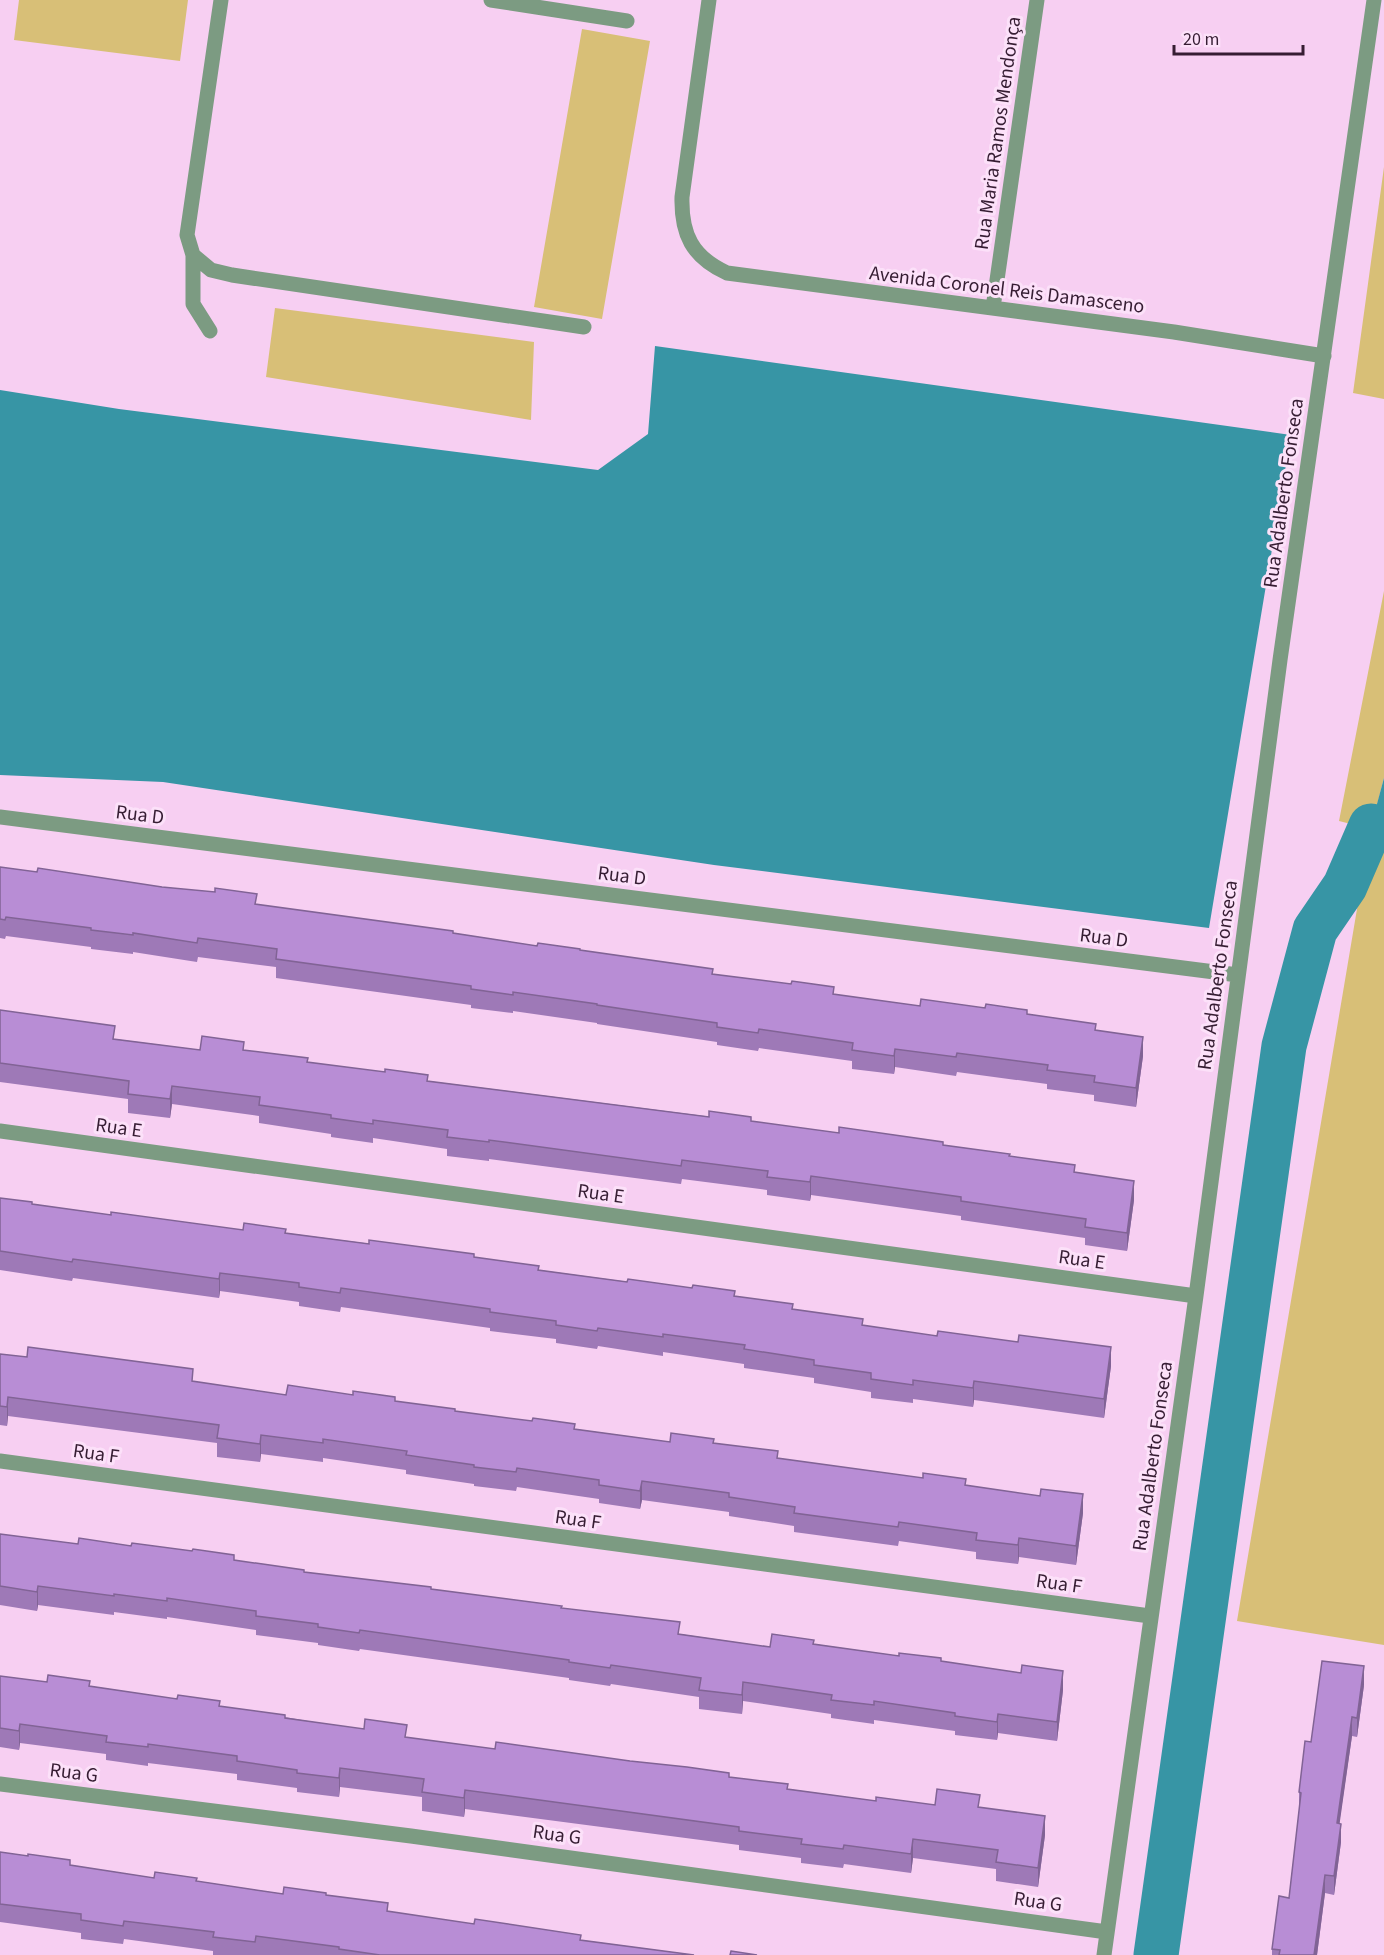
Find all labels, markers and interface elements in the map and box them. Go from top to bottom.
street label: Rua Maria Ramos Mendonça [968,15,1028,252]
scale bar [1174,18,1303,56]
text: 20 m [1183,27,1219,52]
street label: Avenida Coronel Reis Damasceno [868,259,1146,321]
street label: Rua Adalberto Fonseca [1257,396,1311,590]
street label: Rua D [114,798,166,832]
street label: Rua D [596,859,648,893]
street label: Rua Adalberto Fonseca [1191,878,1245,1072]
street label: Rua D [1078,921,1130,955]
street label: Rua E [94,1111,144,1145]
street label: Rua E [576,1177,626,1211]
street label: Rua E [1057,1243,1107,1277]
street label: Rua Adalberto Fonseca [1126,1359,1180,1553]
street label: Rua F [71,1437,121,1471]
street label: Rua F [553,1503,603,1537]
street label: Rua F [1034,1567,1084,1601]
street label: Rua G [48,1756,100,1790]
street label: Rua G [531,1818,583,1852]
street label: Rua G [1012,1885,1064,1919]

